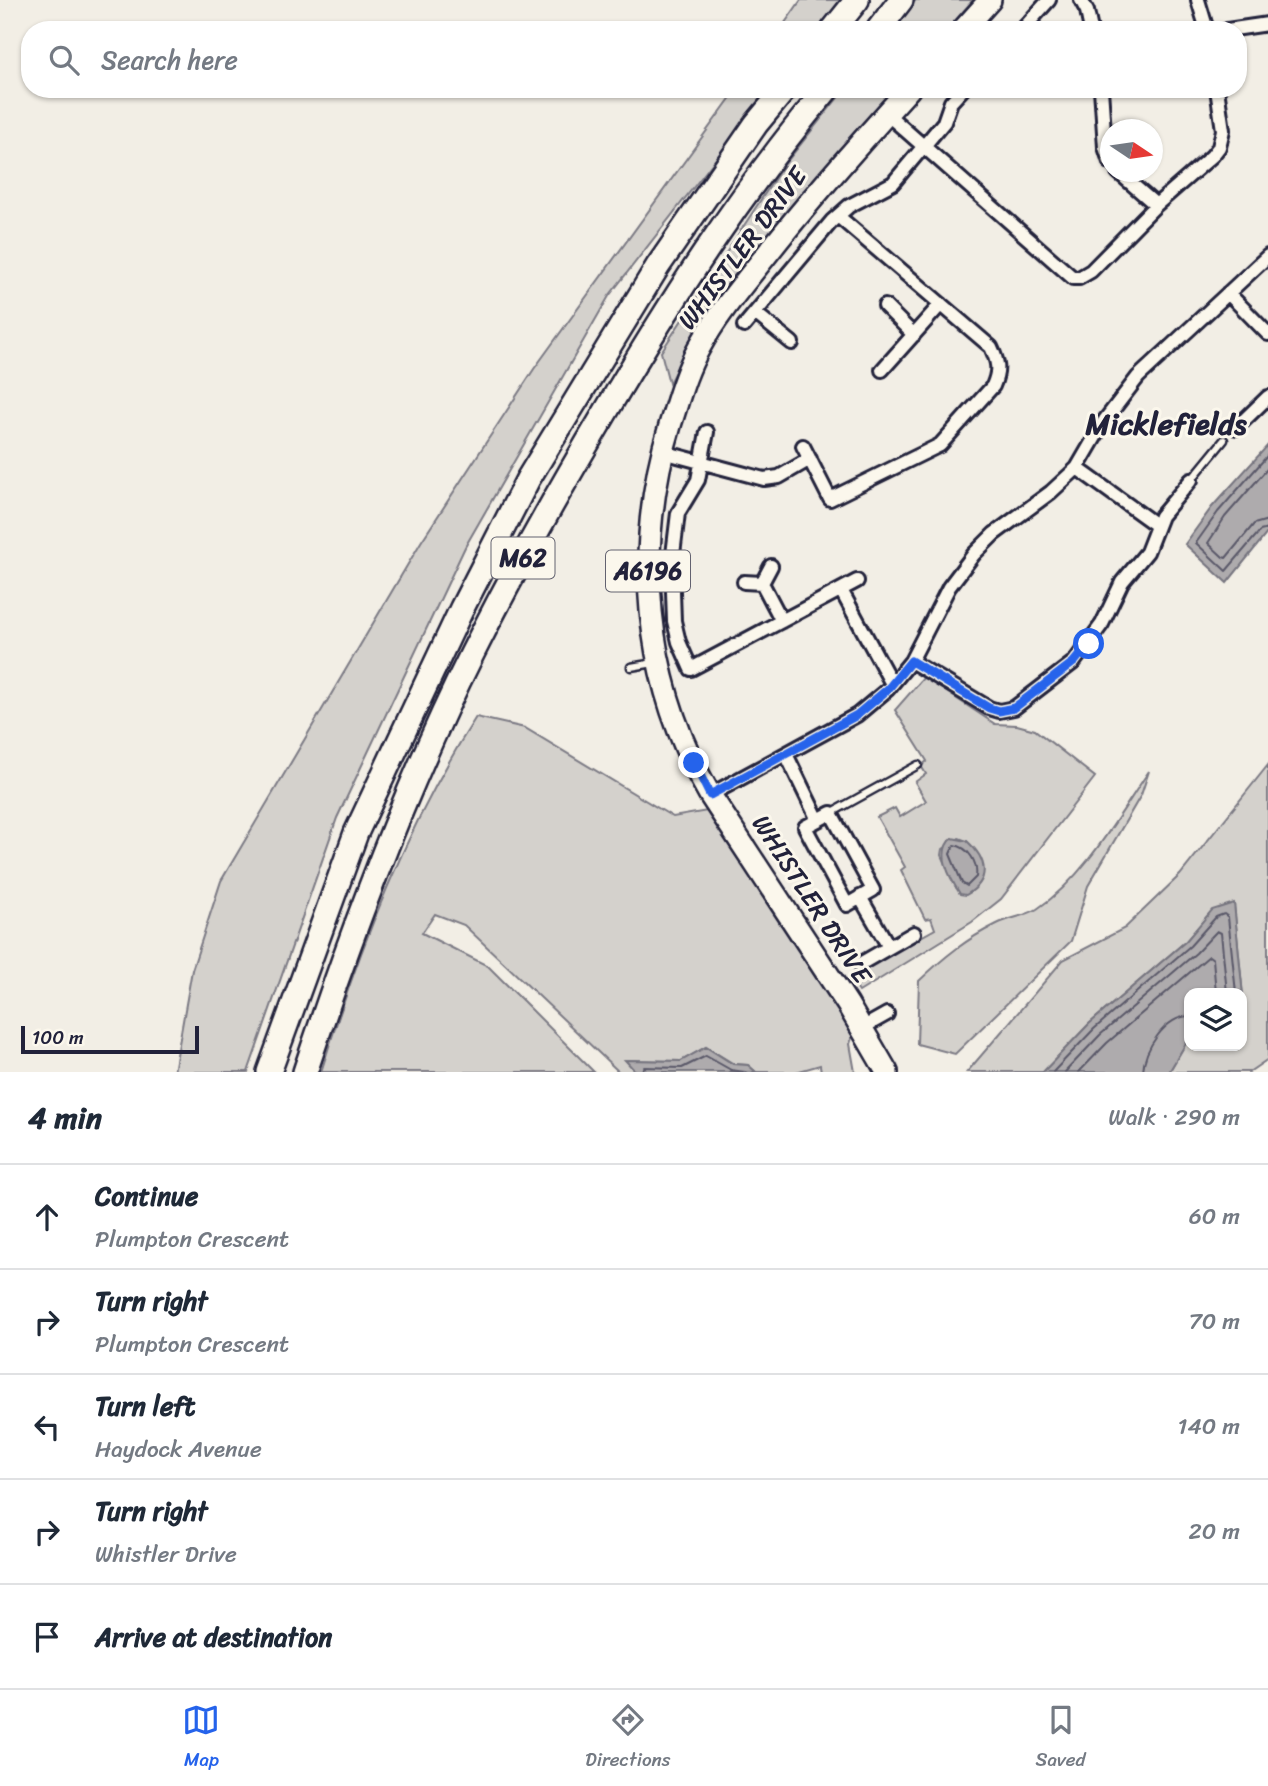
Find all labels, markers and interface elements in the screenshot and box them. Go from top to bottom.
search box [21,21,1247,98]
text: Search here [101,37,238,83]
icon: search [45,41,83,79]
north arrow [1100,119,1163,182]
street label: WHISTLER DRIVE [665,155,820,340]
district label: Micklefields [1085,397,1247,451]
road number: M62 [491,538,554,578]
road number: A6196 [606,550,690,592]
route start [1073,628,1104,659]
route end [678,747,709,778]
street label: WHISTLER DRIVE [740,805,885,995]
map controls [1184,988,1247,1051]
button: layers [1184,988,1247,1051]
text: 100 m [32,1021,84,1054]
scale bar [21,1023,200,1055]
text: 4 min [28,1091,102,1145]
text: Walk · 290 m [1108,1097,1240,1138]
text: Continue [95,1173,198,1219]
text: 60 m [1189,1196,1240,1237]
icon: ahead [28,1198,66,1236]
text: Plumpton Crescent [95,1219,289,1260]
text: Turn right [95,1278,208,1324]
text: 70 m [1189,1301,1240,1342]
icon: right [28,1303,66,1341]
text: Plumpton Crescent [95,1324,289,1365]
text: Turn left [95,1383,195,1429]
text: 140 m [1178,1406,1240,1447]
icon: left [28,1408,66,1446]
text: Haydock Avenue [95,1429,262,1470]
text: Turn right [95,1488,208,1534]
text: 20 m [1189,1511,1240,1552]
icon: right [28,1513,66,1551]
text: Whistler Drive [95,1534,237,1575]
text: Arrive at destination [95,1614,332,1660]
icon: arrive [28,1618,66,1656]
tab: Map [182,1701,220,1776]
tab: Directions [585,1701,671,1776]
tab: Saved [1035,1701,1086,1776]

